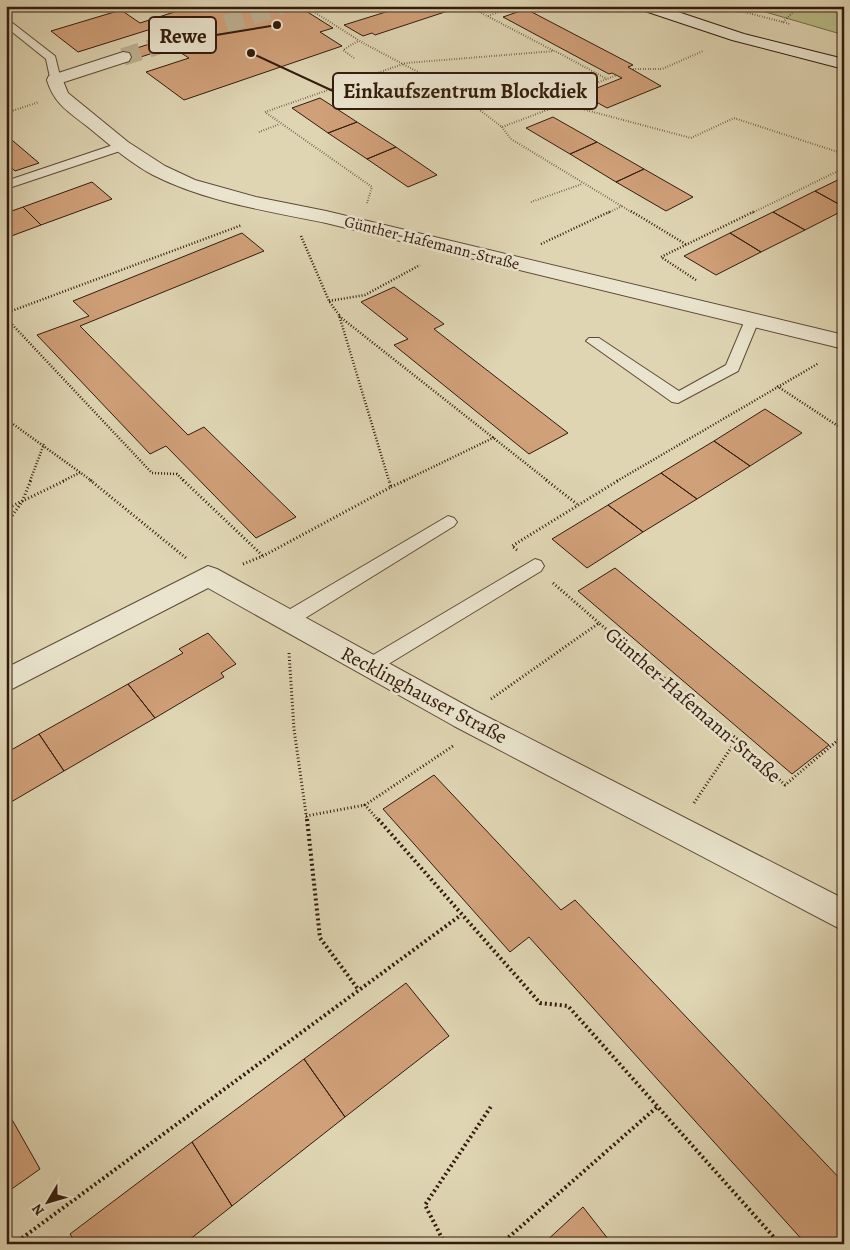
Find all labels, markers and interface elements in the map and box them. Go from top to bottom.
callout: Rewe [149,17,216,53]
text: Rewe [159,22,207,50]
callout: Einkaufszentrum Blockdiek [333,73,597,109]
text: Einkaufszentrum Blockdiek [343,77,587,105]
street label: Günther-Hafemann-Straße [342,211,522,275]
street label: Günther-Hafemann-Straße [599,621,787,789]
street label: Recklinghauser Straße [336,640,512,750]
north arrow [22,1178,72,1228]
text: N [28,1200,49,1220]

